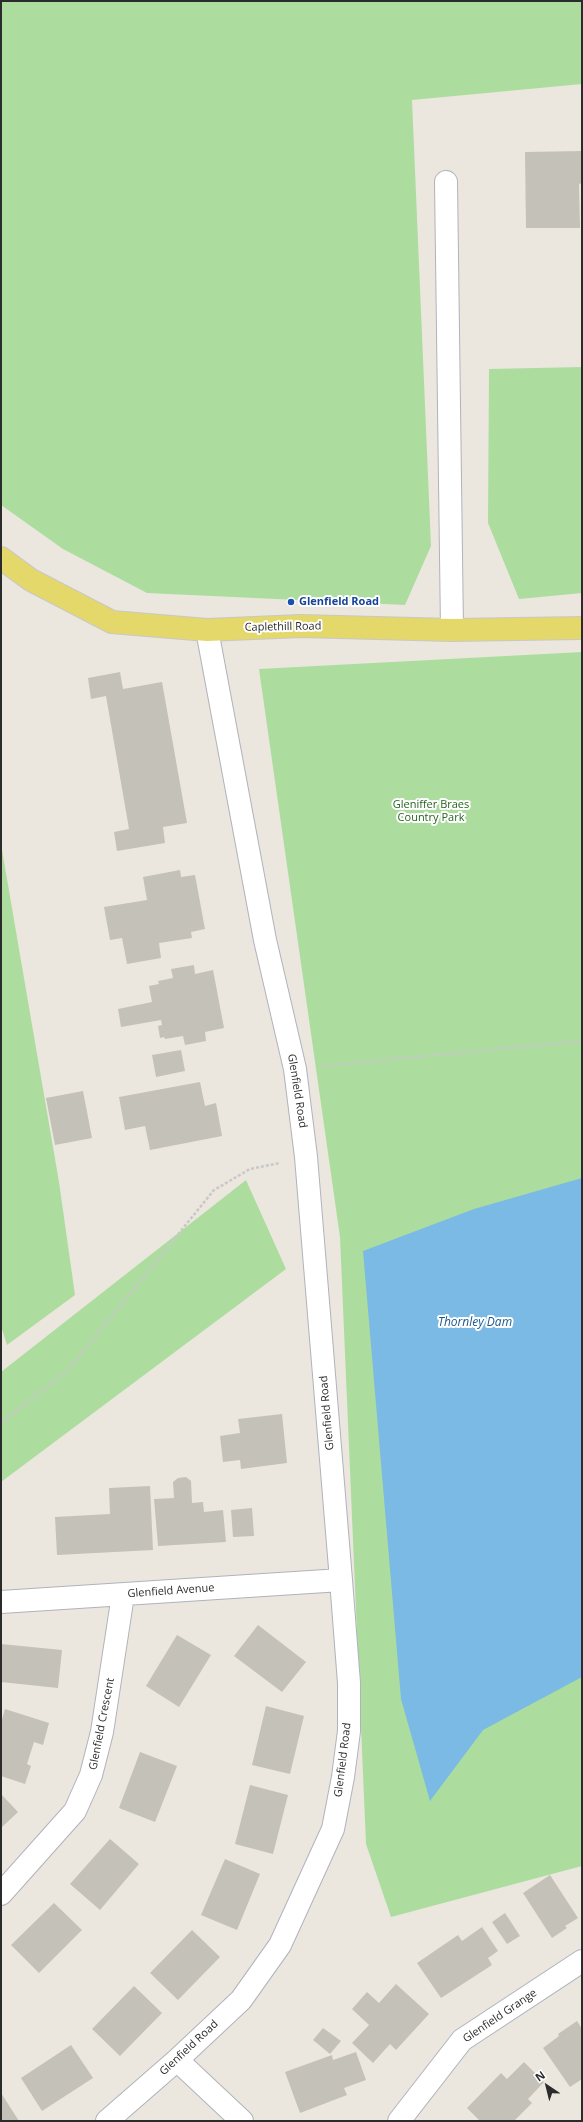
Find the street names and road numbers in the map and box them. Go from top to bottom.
street label: Caplethill Road [244,620,322,634]
street label: Glenfield Road [285,1053,309,1129]
street label: Glenfield Road [317,1375,337,1451]
street label: Glenfield Avenue [127,1581,215,1601]
street label: Glenfield Crescent [87,1677,117,1771]
street label: Glenfield Road [332,1722,354,1798]
street label: Glenfield Grange [461,1986,539,2046]
street label: Glenfield Road [157,2018,221,2078]

